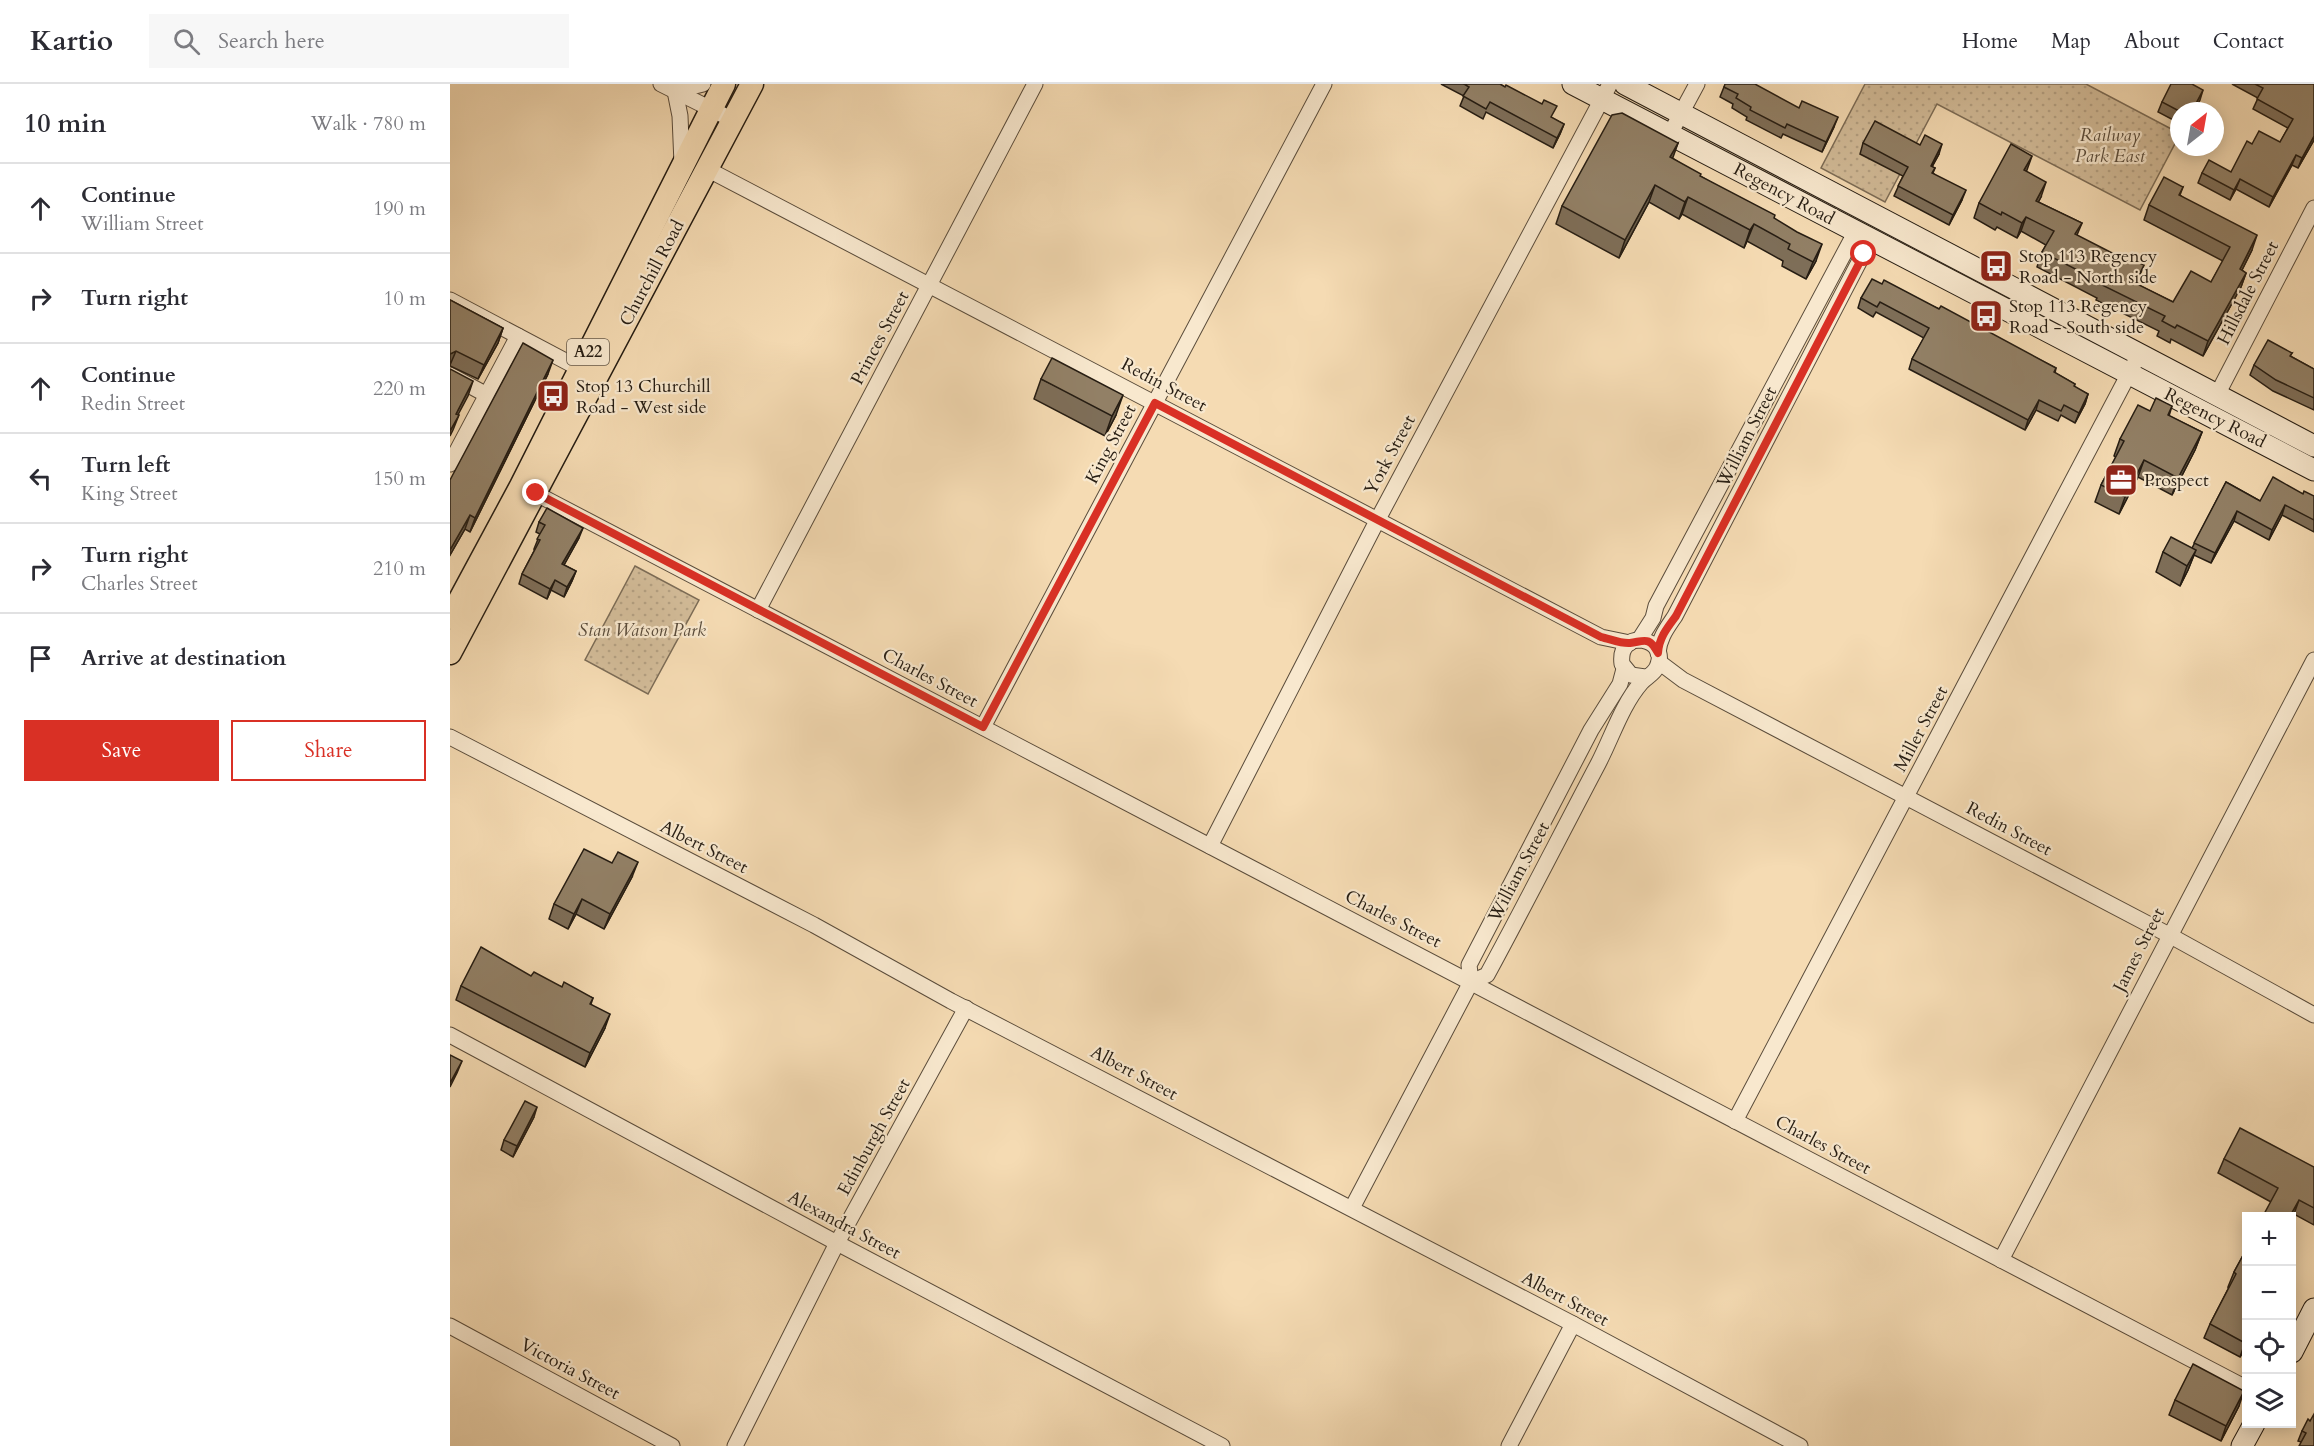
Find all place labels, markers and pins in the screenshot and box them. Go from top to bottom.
place label: Stop 113 Regency Road - North side [2019,244,2158,290]
bus stop icon: Stop 113 Regency Road - North side [1978,248,2014,284]
place label: Stop 113 Regency Road - South side [2009,294,2148,340]
bus stop icon: Stop 113 Regency Road - South side [1968,298,2004,334]
place label: Stop 13 Churchill Road - West side [576,374,711,420]
bus stop icon: Stop 13 Churchill Road - West side [535,378,571,414]
office icon: Prospect [2103,462,2139,498]
place label: Prospect [2144,468,2209,493]

